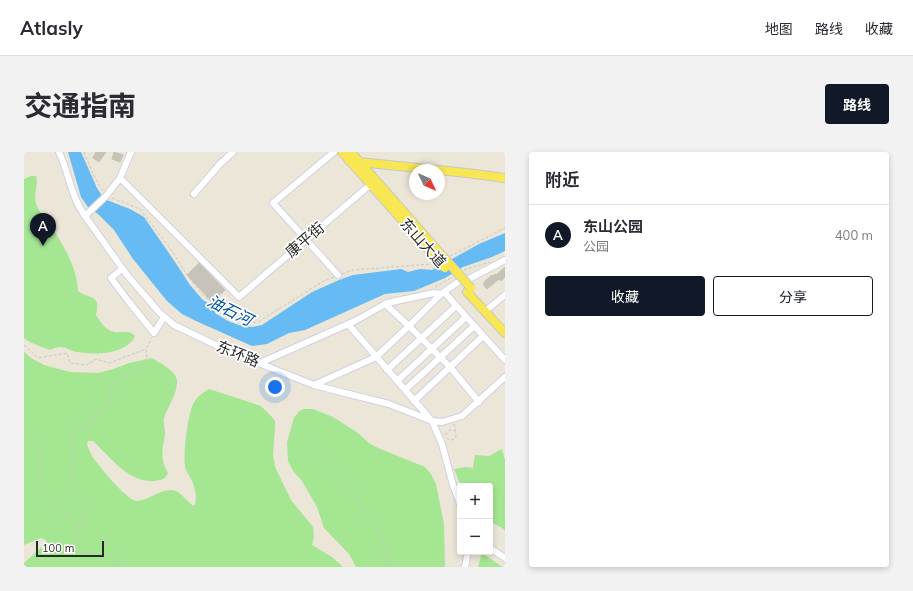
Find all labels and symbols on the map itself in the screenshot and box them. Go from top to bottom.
north arrow [409,164,445,200]
pin: A [30,213,56,246]
street label: 东山大道 [396,214,451,271]
street label: 康平街 [281,218,328,261]
water label: 油石河 [204,290,259,331]
street label: 东环路 [214,336,263,371]
your location [265,377,285,397]
scale bar [36,539,104,558]

